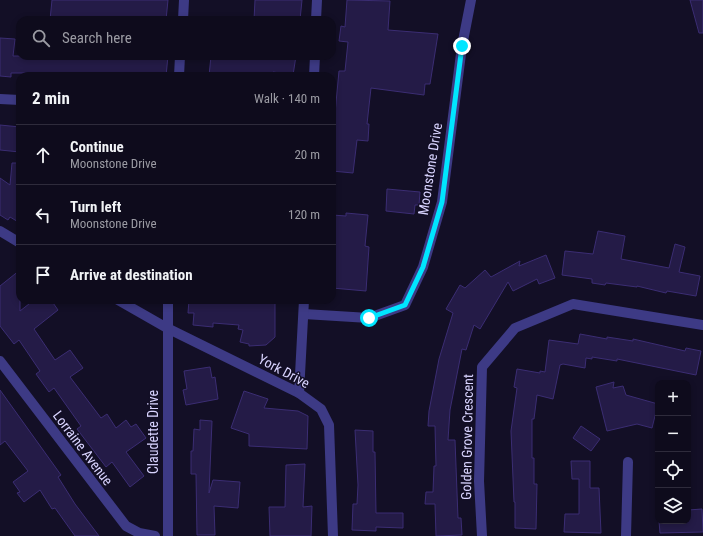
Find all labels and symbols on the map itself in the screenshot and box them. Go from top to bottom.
route end [453,37,471,55]
street label: Moonstone Drive [415,121,445,216]
route start [360,309,378,327]
street label: York Drive [256,351,313,391]
street label: Golden Grove Crescent [458,374,476,500]
street label: Claudette Drive [145,390,161,474]
street label: Lorraine Avenue [50,408,116,489]

